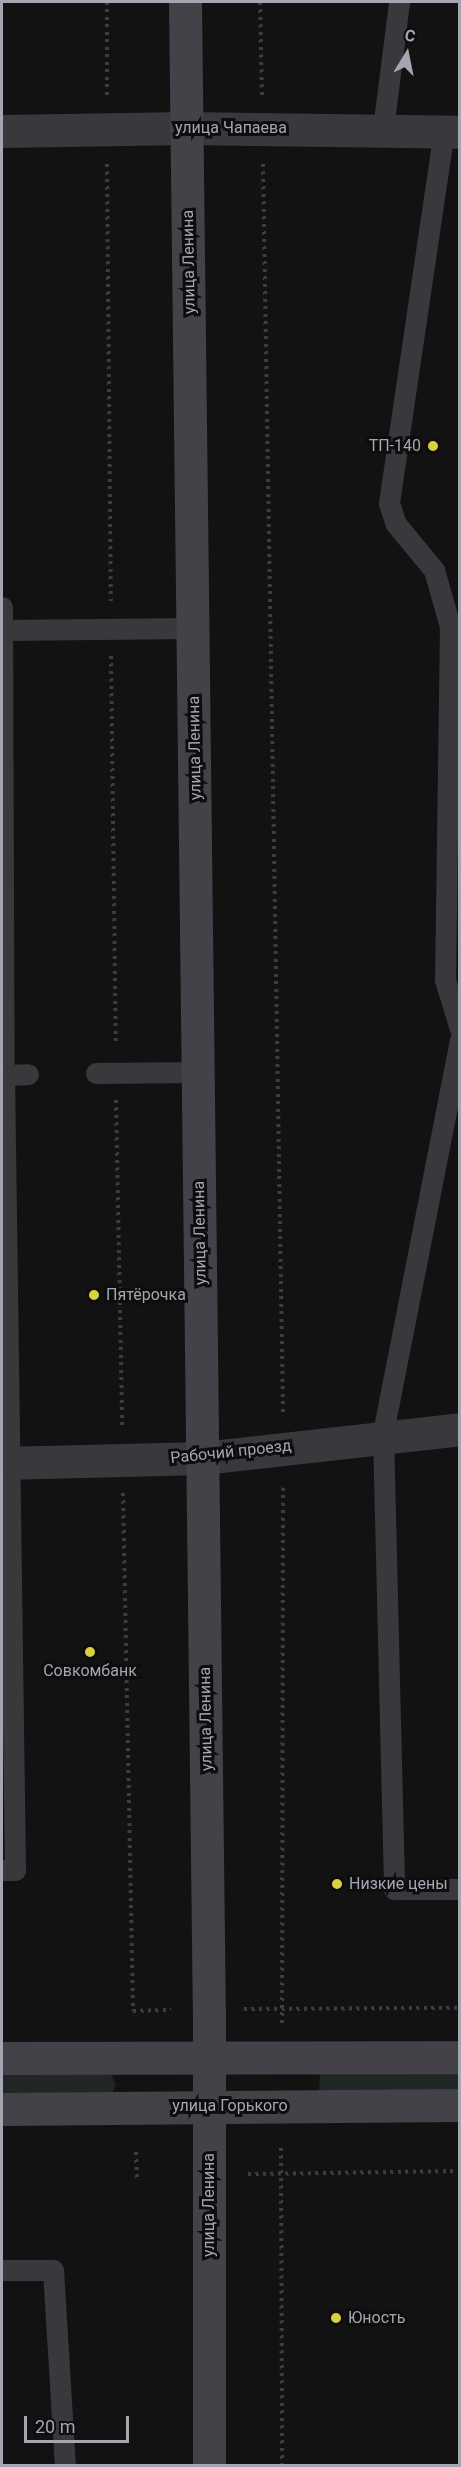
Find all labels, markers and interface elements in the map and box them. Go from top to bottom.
north arrow [377,24,437,84]
text: С [403,26,417,46]
street label: улица Чапаева [175,118,287,138]
street label: улица Ленина [178,210,200,314]
place label: ТП-140 [369,436,421,456]
marker: ТП-140 [426,439,440,453]
street label: улица Ленина [184,696,206,800]
street label: улица Ленина [189,1181,211,1285]
place label: Пятёрочка [106,1285,186,1305]
marker: Пятёрочка [87,1288,101,1302]
street label: Рабочий проезд [170,1436,292,1468]
marker: Совкомбанк [83,1645,97,1659]
place label: Совкомбанк [43,1661,137,1681]
street label: улица Ленина [195,1667,217,1771]
place label: Низкие цены [349,1874,448,1894]
marker: Низкие цены [330,1877,344,1891]
street label: улица Горького [172,2096,288,2116]
street label: улица Ленина [199,2153,219,2257]
place label: Юность [348,2308,405,2328]
marker: Юность [329,2311,343,2325]
scale bar [27,2404,132,2442]
text: 20 m [35,2416,75,2437]

